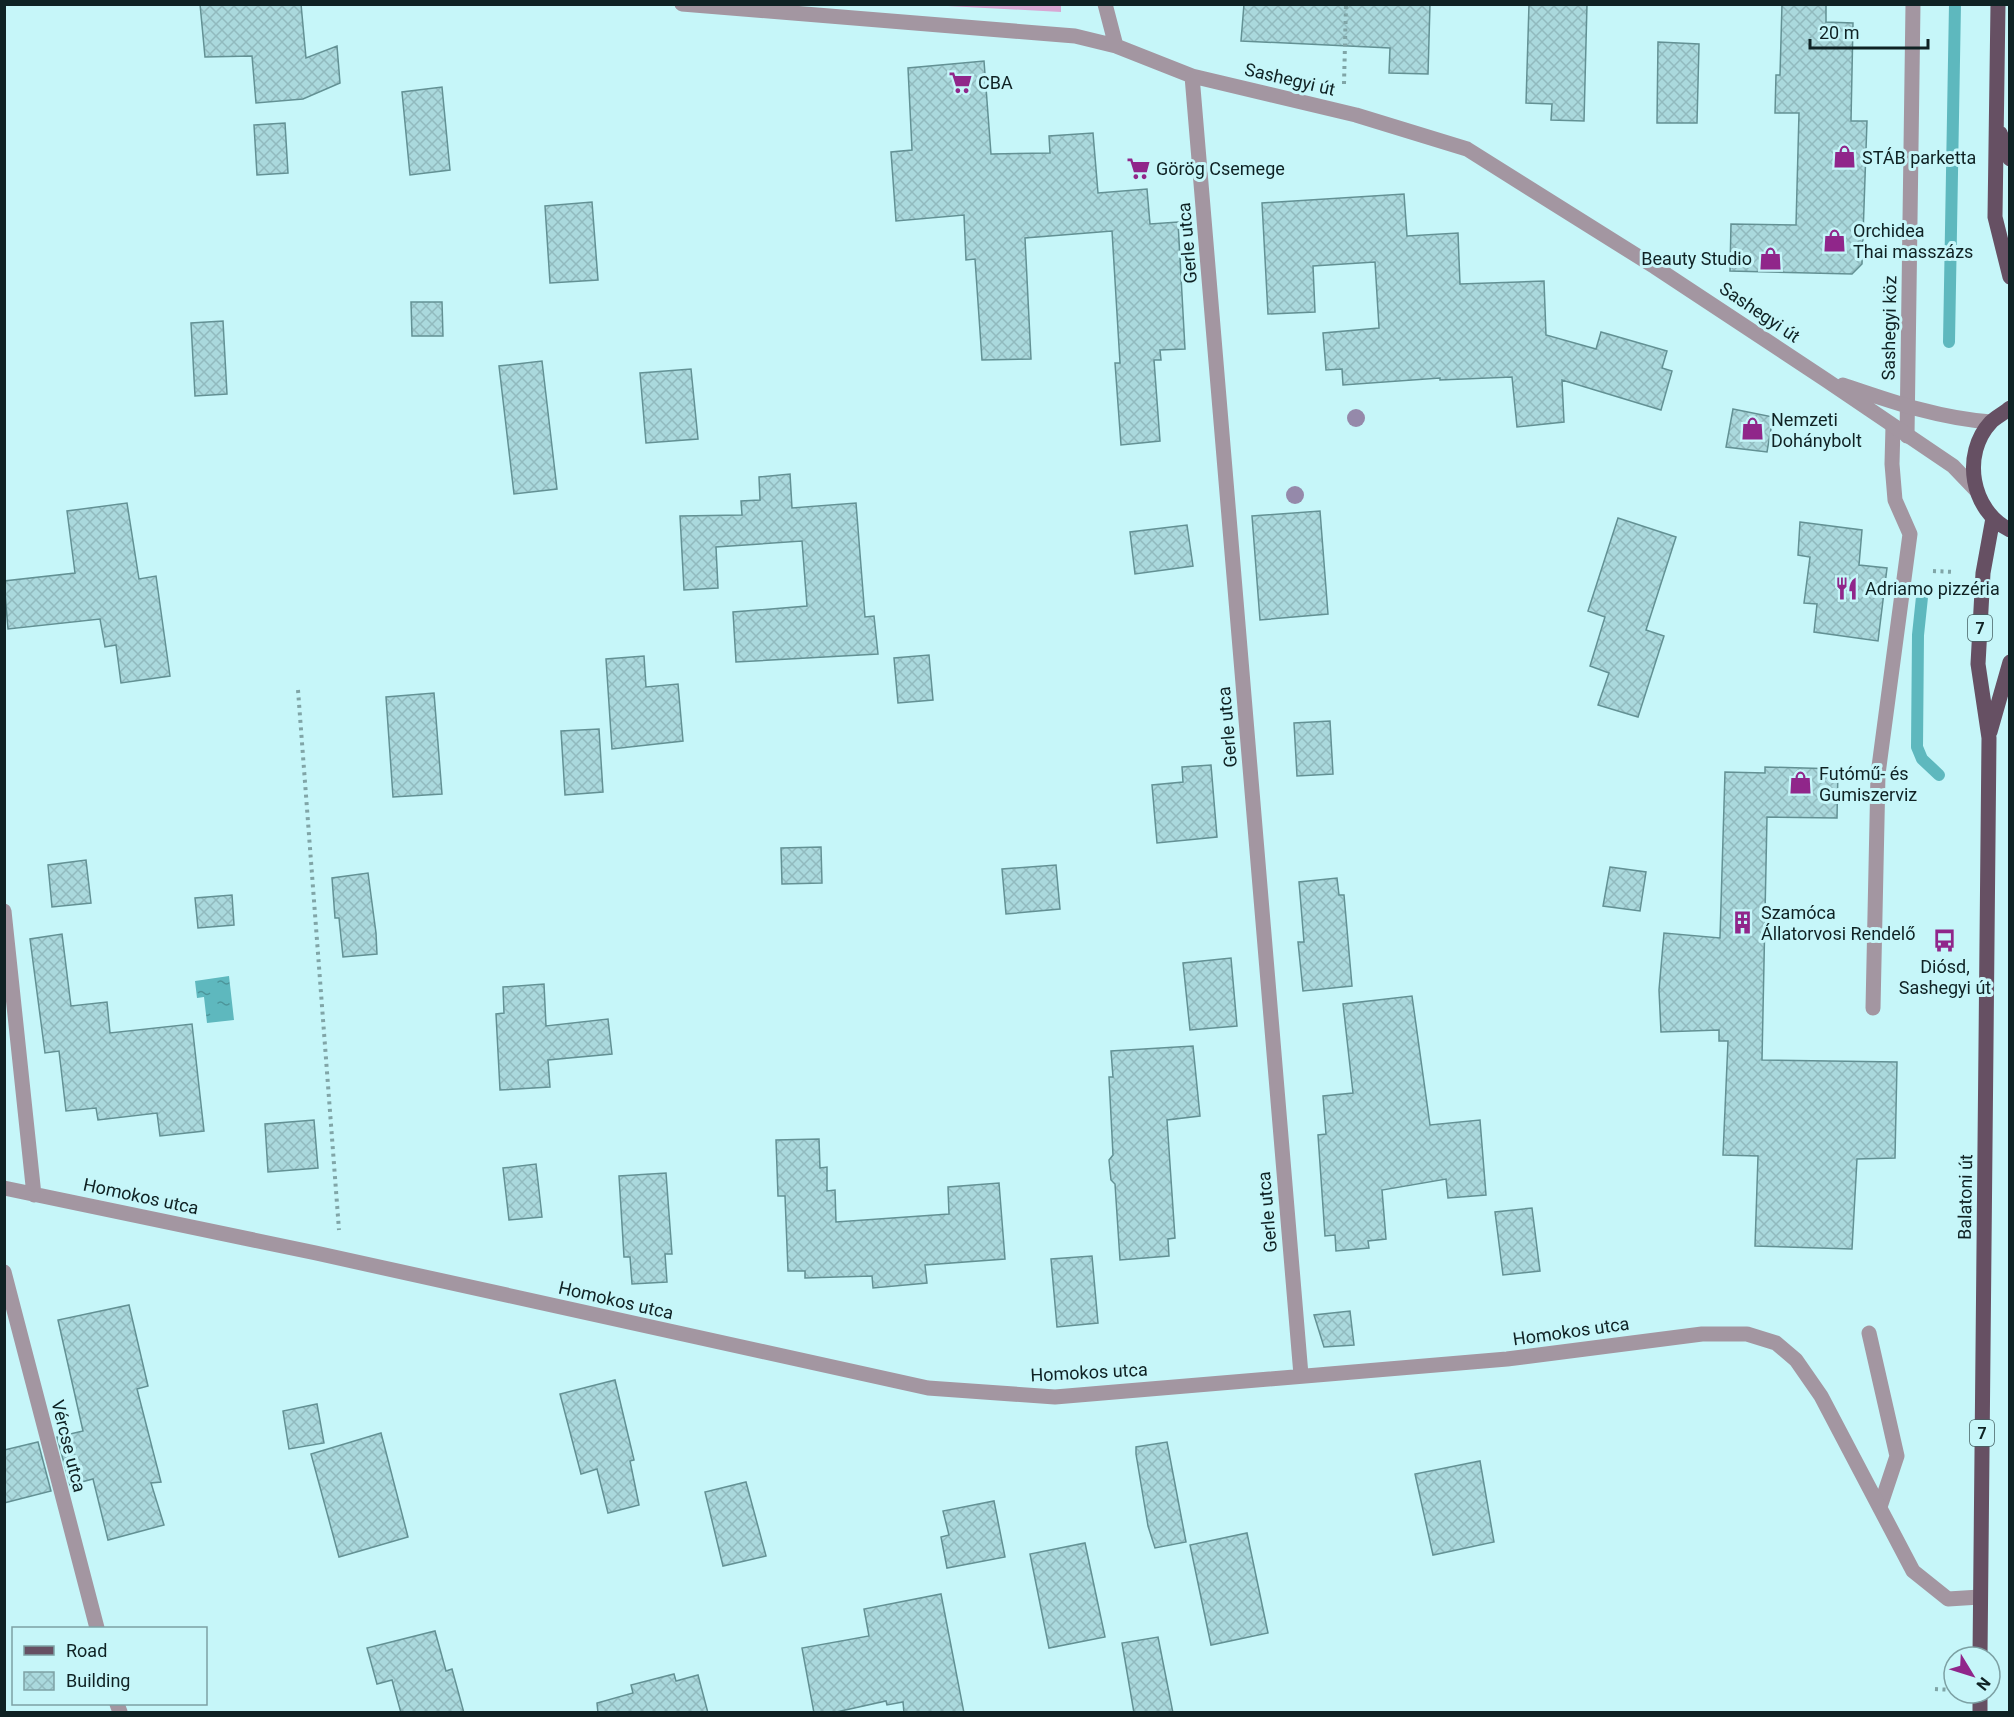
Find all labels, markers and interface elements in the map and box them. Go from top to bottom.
scale bar [1810,12,1928,50]
text: 20 m [1819,22,1859,43]
street label: Sashegyi út [1243,58,1338,100]
supermarket icon: CBA [947,69,973,95]
place label: CBA [978,72,1013,93]
shop icon: STÁB parketta [1831,144,1857,170]
place label: STÁB parketta [1862,147,1976,168]
supermarket icon: Görög Csemege [1125,155,1151,181]
place label: Görög Csemege [1156,158,1285,179]
street label: Gerle utca [1173,202,1201,284]
place label: Orchidea Thai masszázs [1853,220,1973,262]
shop icon: Orchidea Thai masszázs [1822,227,1848,253]
shop icon: Beauty Studio [1757,245,1783,271]
place label: Beauty Studio [1641,248,1752,269]
street label: Sashegyi köz [1878,275,1900,381]
street label: Sashegyi út [1716,277,1804,347]
place label: Nemzeti Dohánybolt [1771,409,1862,451]
shop icon: Nemzeti Dohánybolt [1740,416,1766,442]
restaurant icon: Adriamo pizzéria [1834,575,1860,601]
place label: Adriamo pizzéria [1865,578,2000,599]
road number: 7 [1968,615,1992,641]
street label: Gerle utca [1213,686,1241,768]
place label: Futómű- és Gumiszerviz [1819,763,1917,805]
shop icon: Futómű- és Gumiszerviz [1788,770,1814,796]
place label: Szamóca Állatorvosi Rendelő [1761,902,1915,944]
building icon: Szamóca Állatorvosi Rendelő [1730,909,1756,935]
bus stop icon: Diósd, Sashegyi út [1932,927,1958,953]
place label: Diósd, Sashegyi út [1899,956,1991,998]
street label: Balatoni út [1954,1154,1976,1240]
street label: Gerle utca [1253,1171,1281,1253]
street label: Homokos utca [81,1174,201,1218]
street label: Homokos utca [556,1277,676,1323]
street label: Homokos utca [1511,1312,1631,1350]
street label: Homokos utca [1030,1358,1148,1386]
street label: Vércse utca [47,1398,91,1494]
road number: 7 [1970,1420,1994,1446]
legend [12,1627,207,1705]
text: Road [66,1640,107,1661]
north arrow [1942,1645,2002,1705]
text: Building [66,1670,130,1691]
text: N [1972,1674,1994,1694]

